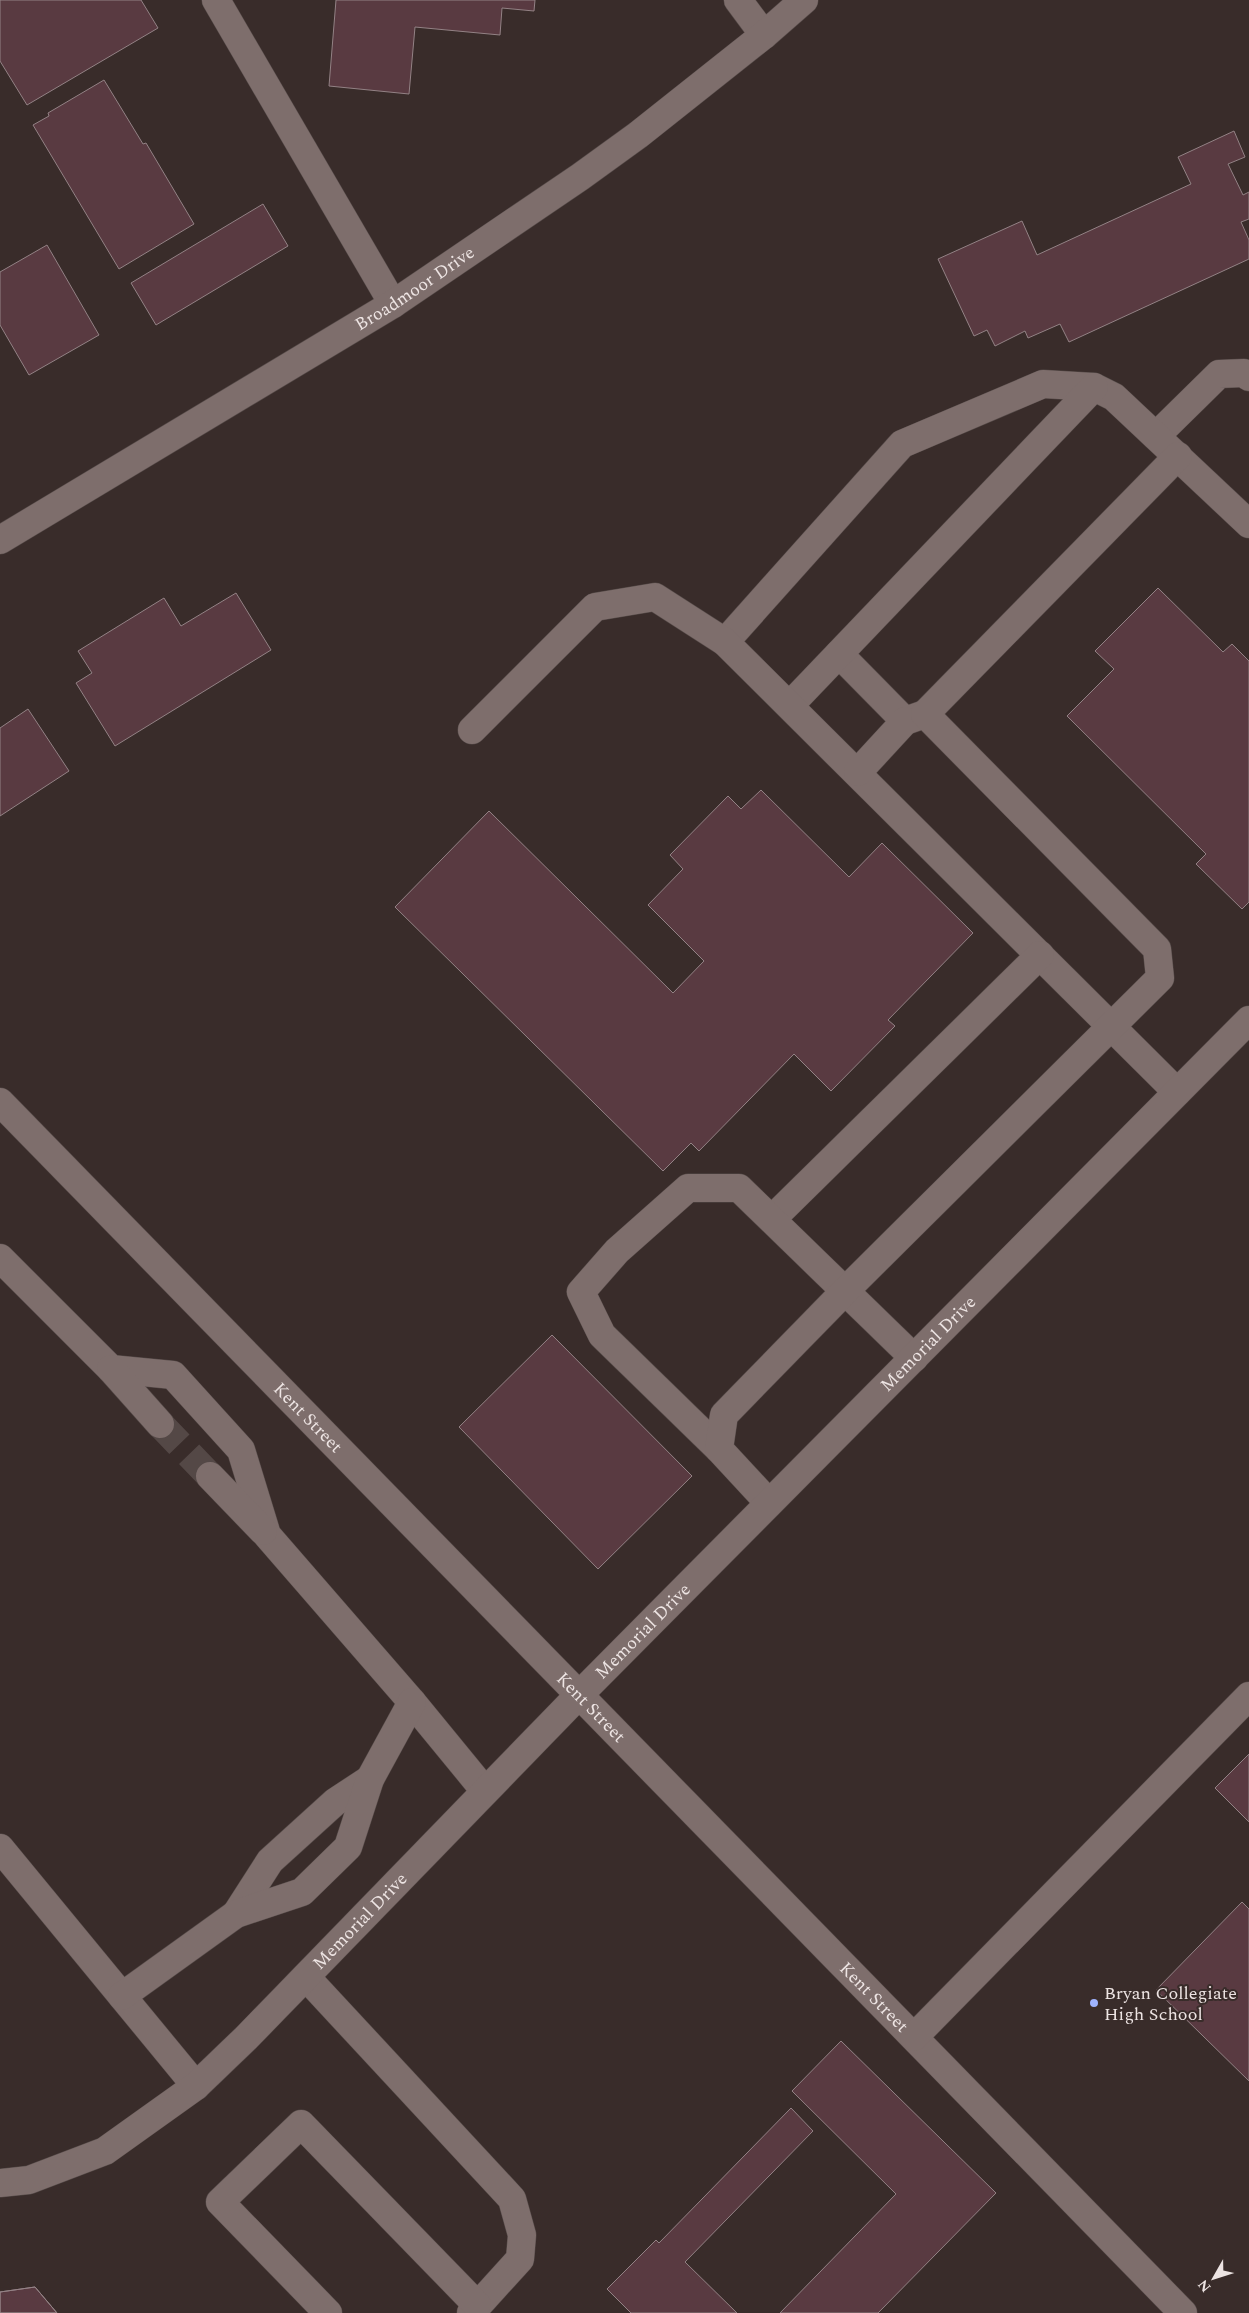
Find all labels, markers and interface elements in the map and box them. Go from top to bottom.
street label: Broadmoor Drive [349,239,480,338]
street label: Memorial Drive [874,1289,982,1398]
street label: Kent Street [267,1376,349,1459]
street label: Memorial Drive [588,1576,697,1685]
street label: Kent Street [550,1666,632,1749]
street label: Memorial Drive [306,1866,414,1976]
street label: Kent Street [833,1955,915,2038]
place label: Bryan Collegiate High School [1104,1980,1237,2028]
marker: Bryan Collegiate High School [1088,1997,1100,2009]
north arrow [1189,2253,1239,2303]
text: N [1193,2275,1216,2297]

